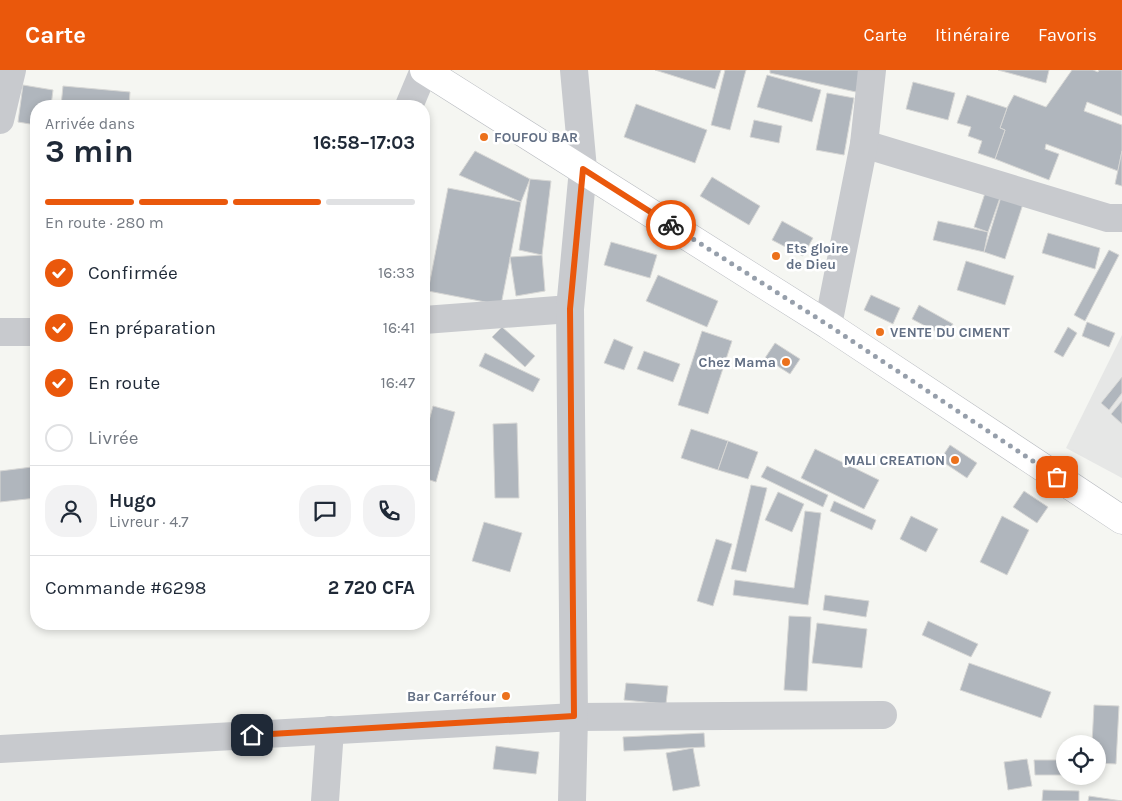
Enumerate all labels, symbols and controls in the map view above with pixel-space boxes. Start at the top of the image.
text: Carte [25,21,86,49]
text: Carte [864,24,907,46]
text: Itinéraire [935,24,1010,46]
text: Favoris [1038,24,1097,46]
text: Arrivée dans [45,114,135,133]
place label: FOUFOU BAR [494,129,578,146]
marker: FOUFOU BAR [478,131,490,143]
text: 16:58–17:03 [313,132,415,154]
text: 3 min [45,133,134,170]
courier [646,200,696,250]
icon: bike [657,211,685,239]
text: En route · 280 m [45,213,164,232]
place label: Ets gloire de Dieu [786,240,849,273]
marker: Ets gloire de Dieu [770,250,782,262]
icon: check [45,259,73,287]
text: Confirmée [88,262,178,284]
text: 16:33 [378,263,415,282]
icon: check [45,314,73,342]
text: En préparation [88,317,216,339]
text: 16:41 [383,318,415,337]
place label: VENTE DU CIMENT [890,324,1010,341]
marker: VENTE DU CIMENT [874,326,886,338]
place label: Chez Mama [699,354,776,371]
marker: Chez Mama [780,356,792,368]
icon: check [45,369,73,397]
text: En route [88,372,160,394]
text: 16:47 [380,373,415,392]
text: Livrée [88,427,138,449]
place label: MALI CREATION [844,452,945,469]
marker: MALI CREATION [949,454,961,466]
pin [1036,456,1078,498]
icon: bag [1043,463,1071,491]
button: person [45,485,97,537]
button: chat [299,485,351,537]
button: phone [363,485,415,537]
text: Hugo [109,490,156,512]
text: Livreur · 4.7 [109,512,189,531]
text: Commande #6298 [45,577,207,599]
text: 2 720 CFA [328,577,415,599]
place label: Bar Carréfour [407,688,496,705]
marker: Bar Carréfour [500,690,512,702]
pin [231,714,273,756]
icon: home [238,721,266,749]
map controls [1056,735,1106,785]
button: locate [1056,735,1106,785]

